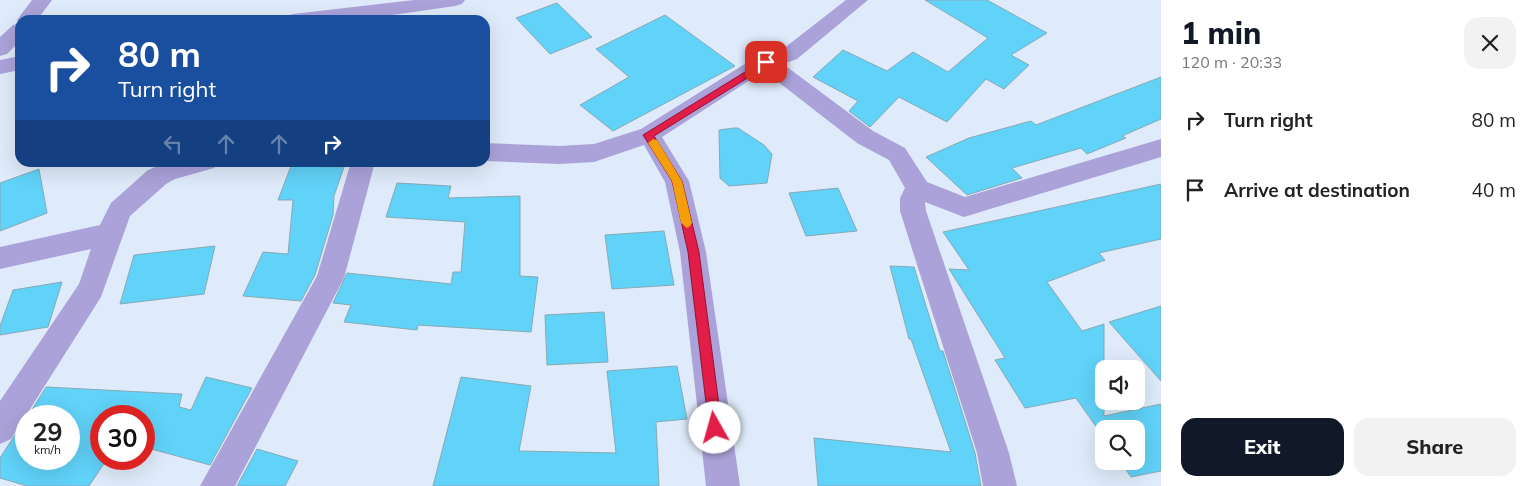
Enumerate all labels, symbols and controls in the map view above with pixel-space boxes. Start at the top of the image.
text: 1 min [1181,14,1261,52]
button: close [1464,17,1516,69]
text: 80 m [118,32,201,76]
icon: right [35,35,100,100]
pin [745,41,787,83]
icon: arrive [752,48,780,76]
text: 120 m · 20:33 [1181,52,1282,72]
text: Turn right [118,75,216,103]
icon: right [1181,106,1209,134]
text: Turn right [1224,108,1313,132]
text: 80 m [1472,108,1516,132]
icon: left [159,130,187,158]
icon: ahead [212,130,240,158]
icon: ahead [265,130,293,158]
icon: right [318,130,346,158]
icon: arrive [1181,176,1209,204]
text: Arrive at destination [1224,178,1410,202]
text: 40 m [1472,178,1516,202]
map controls [1095,360,1145,470]
button: sound [1095,360,1145,410]
position arrow [688,401,740,453]
speed limit sign: 30 [90,405,155,470]
text: 29 [32,416,63,447]
button: Exit [1181,418,1344,476]
button: Share [1354,418,1516,476]
button: search [1095,420,1145,470]
text: km/h [34,442,61,457]

